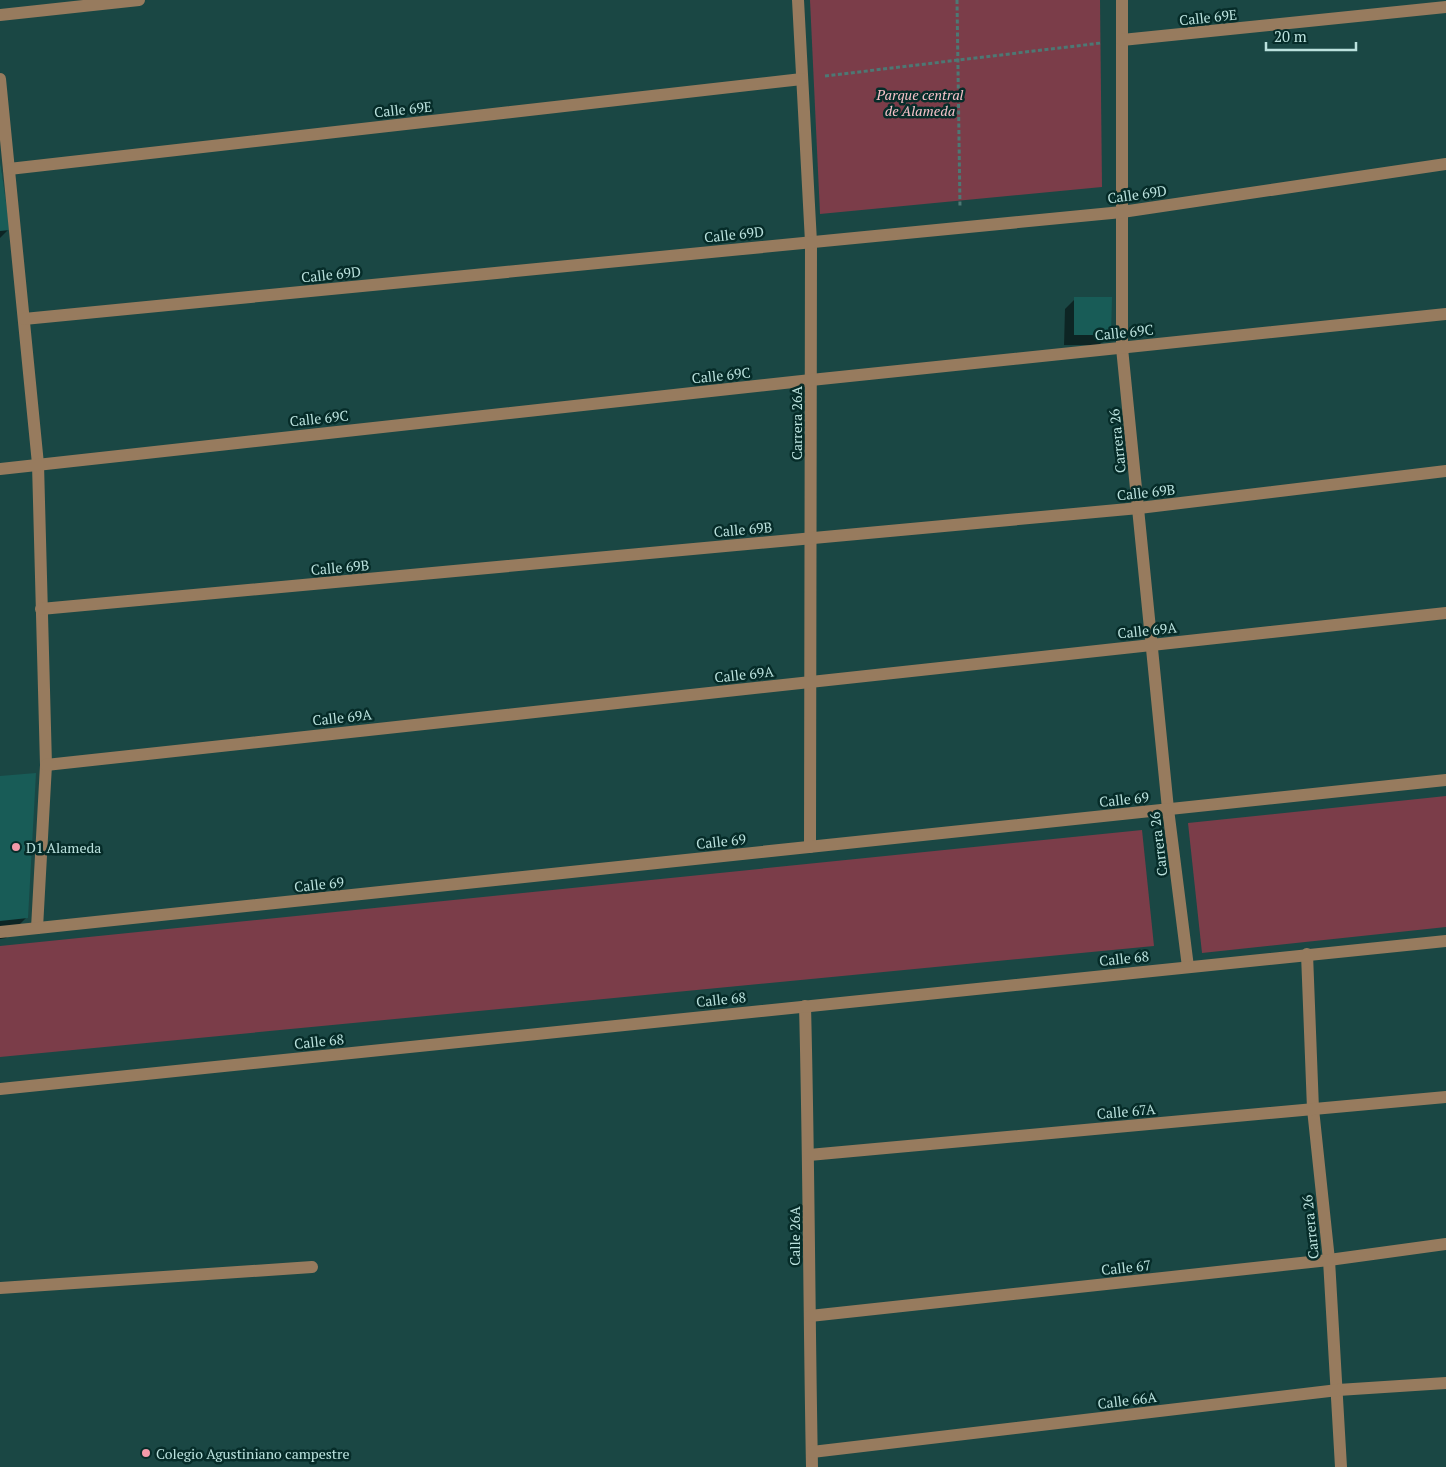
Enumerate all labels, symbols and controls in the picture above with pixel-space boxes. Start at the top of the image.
street label: Calle 69E [1178,5,1238,29]
scale bar [1266,20,1356,52]
text: 20 m [1274,26,1307,46]
park label: Parque central de Alameda [876,85,964,120]
street label: Calle 69E [373,97,433,121]
street label: Calle 69D [1106,180,1168,208]
street label: Calle 69D [703,221,765,247]
street label: Calle 69D [300,261,362,287]
street label: Calle 69C [1094,319,1154,345]
street label: Calle 69C [691,362,751,388]
street label: Carrera 26A [787,385,806,460]
street label: Calle 69C [289,405,349,431]
street label: Carrera 26 [1104,407,1130,474]
street label: Calle 69B [1116,479,1176,505]
street label: Calle 69B [713,517,773,541]
street label: Calle 69B [310,555,370,579]
street label: Calle 69A [1116,617,1178,643]
street label: Calle 69A [713,661,775,687]
street label: Calle 69A [311,704,373,730]
street label: Calle 69 [1098,787,1150,811]
street label: Carrera 26 [1145,810,1171,877]
street label: Calle 69 [695,829,747,853]
place label: D1 Alameda [26,838,101,857]
marker: D1 Alameda [10,841,22,853]
street label: Calle 69 [293,872,345,896]
street label: Calle 68 [1098,946,1150,970]
street label: Calle 68 [695,987,747,1011]
street label: Calle 68 [293,1029,345,1053]
street label: Calle 67A [1096,1099,1156,1123]
street label: Carrera 26 [1297,1193,1323,1260]
street label: Calle 26A [785,1206,804,1266]
street label: Calle 67 [1100,1255,1152,1279]
street label: Calle 66A [1096,1387,1158,1413]
place label: Colegio Agustiniano campestre [156,1444,349,1463]
marker: Colegio Agustiniano campestre [140,1447,152,1459]

